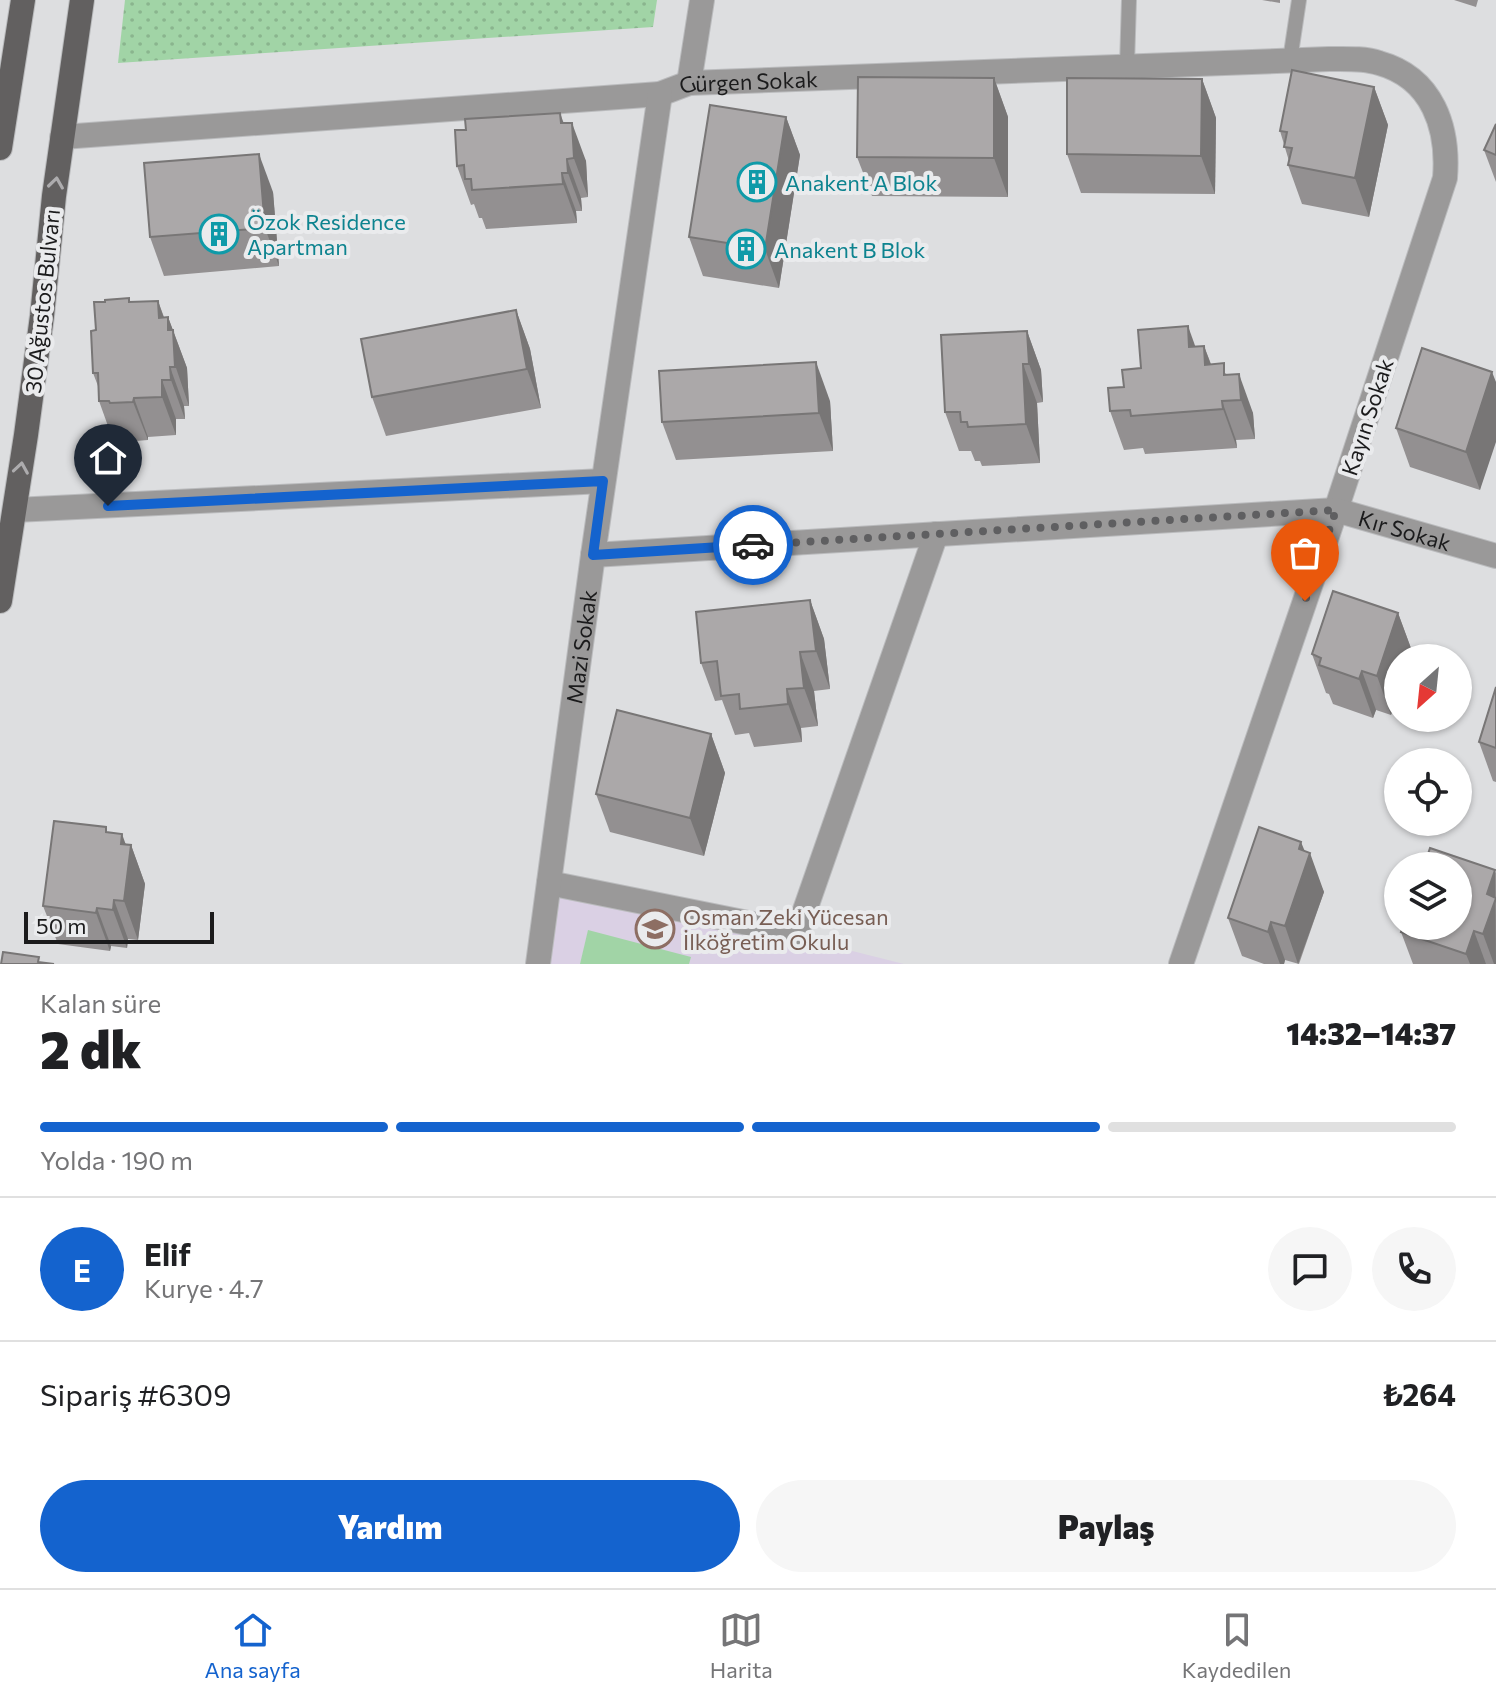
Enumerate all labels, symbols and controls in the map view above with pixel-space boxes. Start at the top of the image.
street label: Gürgen Sokak [675,65,818,99]
building icon: Anakent A Blok [736,161,778,203]
place label: Anakent A Blok [785,169,937,196]
one-way arrow [47,176,64,189]
street label: 30 Ağustos Bulvarı [19,208,65,394]
place label: Özok Residence Apartman [247,208,406,260]
building icon: Özok Residence Apartman [198,213,240,255]
building icon: Anakent B Blok [725,228,767,270]
place label: Anakent B Blok [774,236,926,263]
street label: Kayın Sokak [1335,355,1399,479]
pin [74,424,142,506]
icon: home [86,436,130,480]
one-way arrow [12,462,29,475]
street label: Kır Sokak [1356,504,1454,556]
courier [713,505,793,585]
pin [1271,519,1339,601]
icon: car [731,523,775,567]
icon: bag [1283,531,1327,575]
street label: Mazi Sokak [560,588,602,705]
north arrow [1384,644,1472,732]
map controls [1384,644,1472,940]
button: locate [1384,748,1472,836]
button: layers [1384,852,1472,940]
place label: Osman Zeki Yücesan İlköğretim Okulu [683,903,889,955]
scale bar [24,908,214,944]
school or university icon: Osman Zeki Yücesan İlköğretim Okulu [634,908,676,950]
text: 50 m [36,912,86,939]
text: Kalan süre [40,987,161,1018]
text: 14:32–14:37 [1286,1014,1456,1051]
text: 2 dk [40,1016,141,1080]
text: Yolda · 190 m [40,1144,193,1175]
button: chat [1268,1227,1352,1311]
button: phone [1372,1227,1456,1311]
text: Elif [144,1235,191,1272]
text: E [73,1251,91,1288]
text: Kurye · 4.7 [144,1272,264,1303]
text: Sipariş #6309 [40,1375,231,1412]
text: ₺264 [1382,1375,1456,1412]
button: Yardım [40,1480,740,1572]
button: Paylaş [756,1480,1456,1572]
tab: Ana sayfa [205,1608,301,1683]
tab: Harita [710,1608,773,1683]
tab: Kaydedilen [1182,1608,1291,1683]

